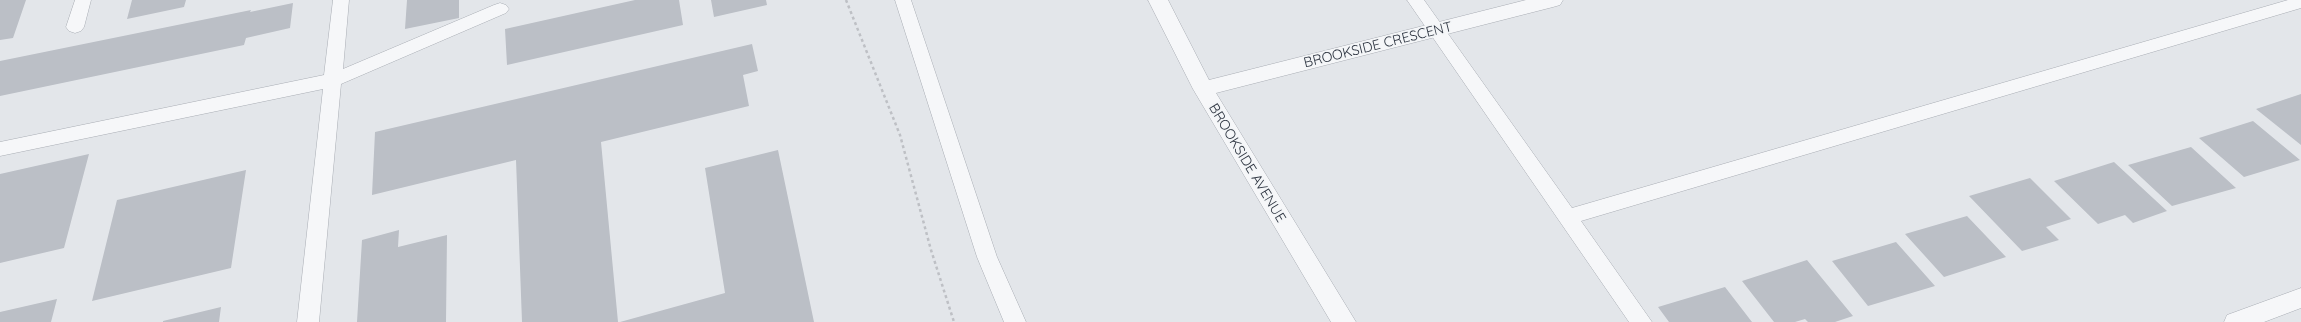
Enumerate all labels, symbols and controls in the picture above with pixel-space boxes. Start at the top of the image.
street label: BROOKSIDE CRESCENT [1302,18,1454,72]
street label: BROOKSIDE AVENUE [1205,101,1289,225]

